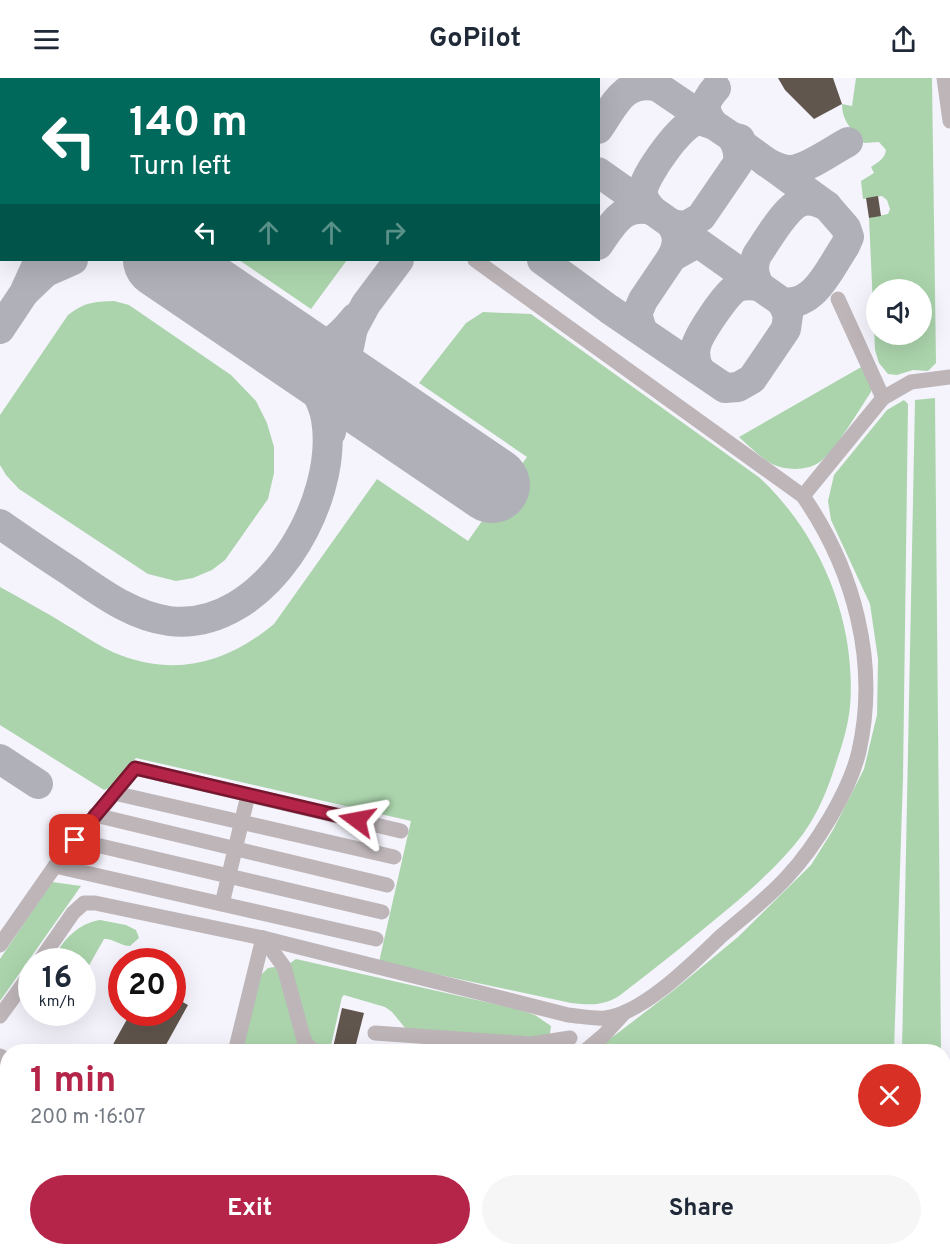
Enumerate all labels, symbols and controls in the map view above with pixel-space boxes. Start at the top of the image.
text: GoPilot [429,22,521,56]
icon: menu [30,23,63,56]
icon: share [887,23,920,56]
text: 140 m [129,98,248,151]
icon: left [30,102,108,180]
text: Turn left [129,150,231,184]
icon: left [189,216,222,249]
icon: ahead [252,216,285,249]
icon: ahead [315,216,348,249]
icon: right [378,216,411,249]
map controls [866,279,932,345]
button: sound [866,279,932,345]
position arrow [325,788,389,852]
pin [49,814,100,865]
icon: arrive [58,823,91,856]
speed limit sign: 20 [108,948,186,1026]
text: 16 [42,961,72,998]
text: km/h [39,993,75,1012]
text: 1 min [30,1059,116,1105]
button: close [858,1064,921,1127]
text: 200 m · 16:07 [30,1105,145,1131]
button: Exit [30,1175,470,1244]
button: Share [482,1175,921,1244]

